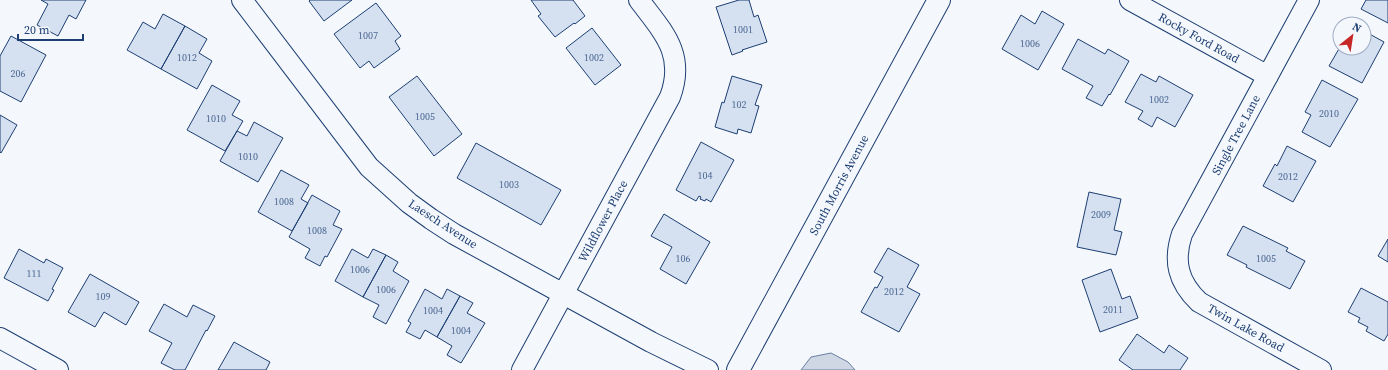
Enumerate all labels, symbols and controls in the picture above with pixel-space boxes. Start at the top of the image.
street label: Rocky Ford Road [1156,9,1243,67]
scale bar [18,16,83,42]
north arrow [1332,16,1372,56]
text: N [1350,19,1364,36]
text: 20 m [24,22,50,38]
house number: 1001 [733,23,753,36]
house number: 1007 [358,29,378,42]
house number: 1006 [1020,37,1040,50]
house number: 1012 [177,51,197,64]
house number: 1002 [584,51,604,64]
house number: 206 [11,67,26,80]
street label: Single Tree Lane [1208,92,1264,178]
house number: 1002 [1149,93,1169,106]
house number: 102 [732,98,747,111]
house number: 2010 [1319,107,1339,120]
house number: 1005 [415,110,435,123]
house number: 1010 [206,112,226,125]
street label: South Morris Avenue [806,132,872,238]
house number: 1010 [238,150,258,163]
house number: 104 [698,169,713,182]
house number: 2012 [1278,170,1298,183]
street label: Wildflower Place [575,177,631,265]
house number: 1003 [499,178,519,191]
house number: 1008 [274,195,294,208]
street label: Laesch Avenue [405,196,481,252]
house number: 2009 [1091,208,1111,221]
house number: 1008 [307,224,327,237]
house number: 106 [676,252,691,265]
house number: 1005 [1256,252,1276,265]
house number: 1006 [350,263,370,276]
house number: 111 [27,267,42,280]
house number: 1006 [376,283,396,296]
house number: 2012 [884,285,904,298]
house number: 109 [96,290,111,303]
street label: Twin Lake Road [1205,300,1287,356]
house number: 2011 [1103,303,1123,316]
house number: 1004 [423,304,443,317]
house number: 1004 [451,324,471,337]

